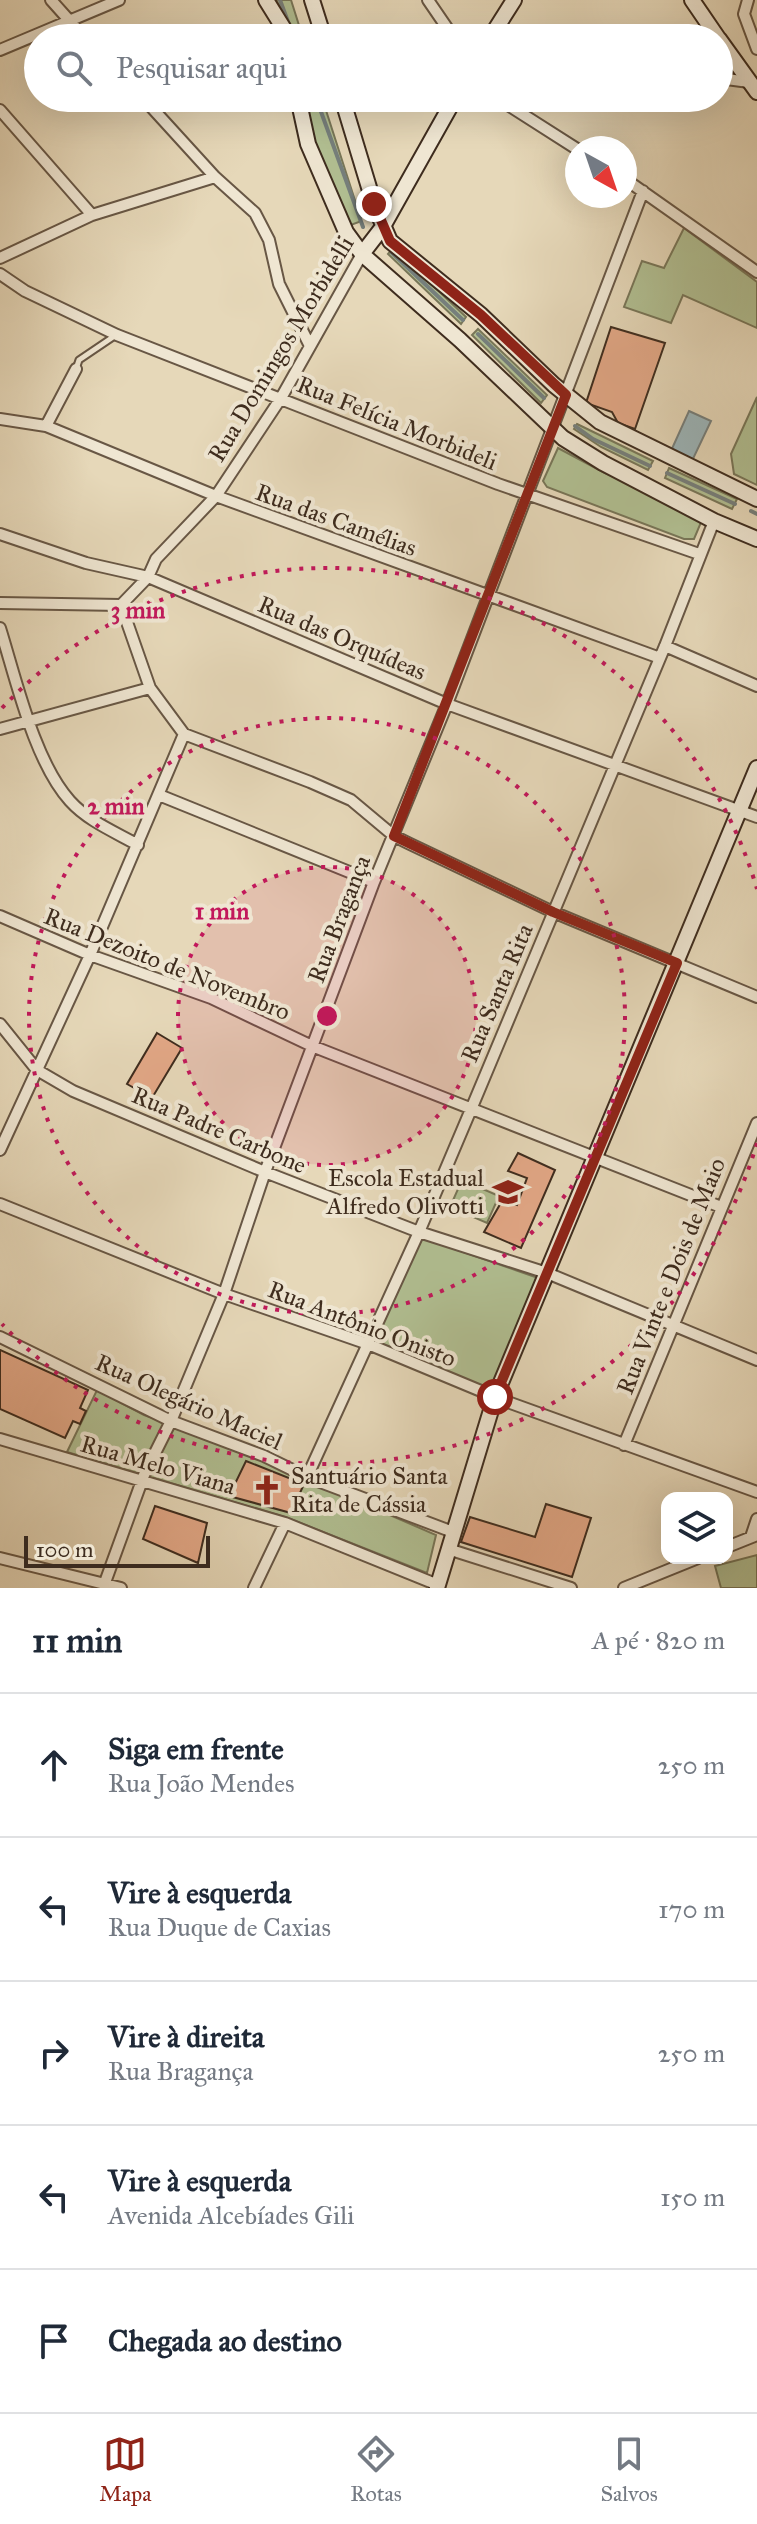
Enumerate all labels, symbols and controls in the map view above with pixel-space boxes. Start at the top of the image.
search box [24,24,733,112]
icon: search [52,46,96,90]
text: Pesquisar aqui [116,50,287,86]
north arrow [565,136,637,208]
route end [356,186,392,222]
street label: Rua Domingos Morbidelli [202,230,361,467]
street label: Rua Felícia Morbideli [292,369,502,477]
street label: Rua das Camélias [251,477,421,563]
street label: Rua das Orquídeas [253,589,431,687]
text: 3 min [111,595,165,625]
text: 2 min [88,791,144,821]
street label: Rua Bragança [301,850,377,987]
text: 1 min [195,896,249,926]
street label: Rua Dezoito de Novembro [40,901,294,1027]
street label: Rua Santa Rita [454,919,540,1067]
centre of rings [313,1002,341,1030]
street label: Rua Padre Carbone [127,1080,311,1180]
street label: Rua Vinte e Dois de Maio [610,1153,732,1399]
place label: Escola Estadual Alfredo Olivotti [326,1163,484,1221]
school or university icon: Escola Estadual Alfredo Olivotti [491,1175,525,1209]
street label: Rua Antônio Onisto [264,1274,460,1374]
street label: Rua Olegário Maciel [91,1347,288,1457]
route start [477,1379,513,1415]
street label: Rua Melo Viana [77,1429,240,1502]
place label: Santuário Santa Rita de Cássia [291,1461,448,1519]
church icon: Santuário Santa Rita de Cássia [250,1473,284,1507]
map controls [661,1492,733,1564]
button: layers [661,1492,733,1564]
scale bar [24,1532,210,1568]
text: 100 m [36,1536,93,1563]
text: 11 min [32,1620,123,1661]
text: A pé · 820 m [592,1624,725,1656]
text: Siga em frente [108,1731,284,1767]
icon: ahead [32,1743,76,1787]
text: 250 m [658,1749,725,1781]
text: Rua João Mendes [108,1767,294,1799]
text: Vire à esquerda [108,1875,291,1911]
icon: left [32,1887,76,1931]
text: 170 m [658,1893,725,1925]
text: Rua Duque de Caxias [108,1911,331,1943]
text: Vire à direita [108,2019,264,2055]
icon: right [32,2031,76,2075]
text: 250 m [658,2037,725,2069]
text: Rua Bragança [108,2055,253,2087]
text: Vire à esquerda [108,2163,291,2199]
icon: left [32,2175,76,2219]
text: 150 m [660,2181,725,2213]
text: Avenida Alcebíades Gili [108,2199,354,2231]
icon: arrive [32,2319,76,2363]
text: Chegada ao destino [108,2323,342,2359]
tab: Mapa [99,2432,152,2507]
tab: Rotas [350,2432,402,2507]
tab: Salvos [600,2432,658,2507]

